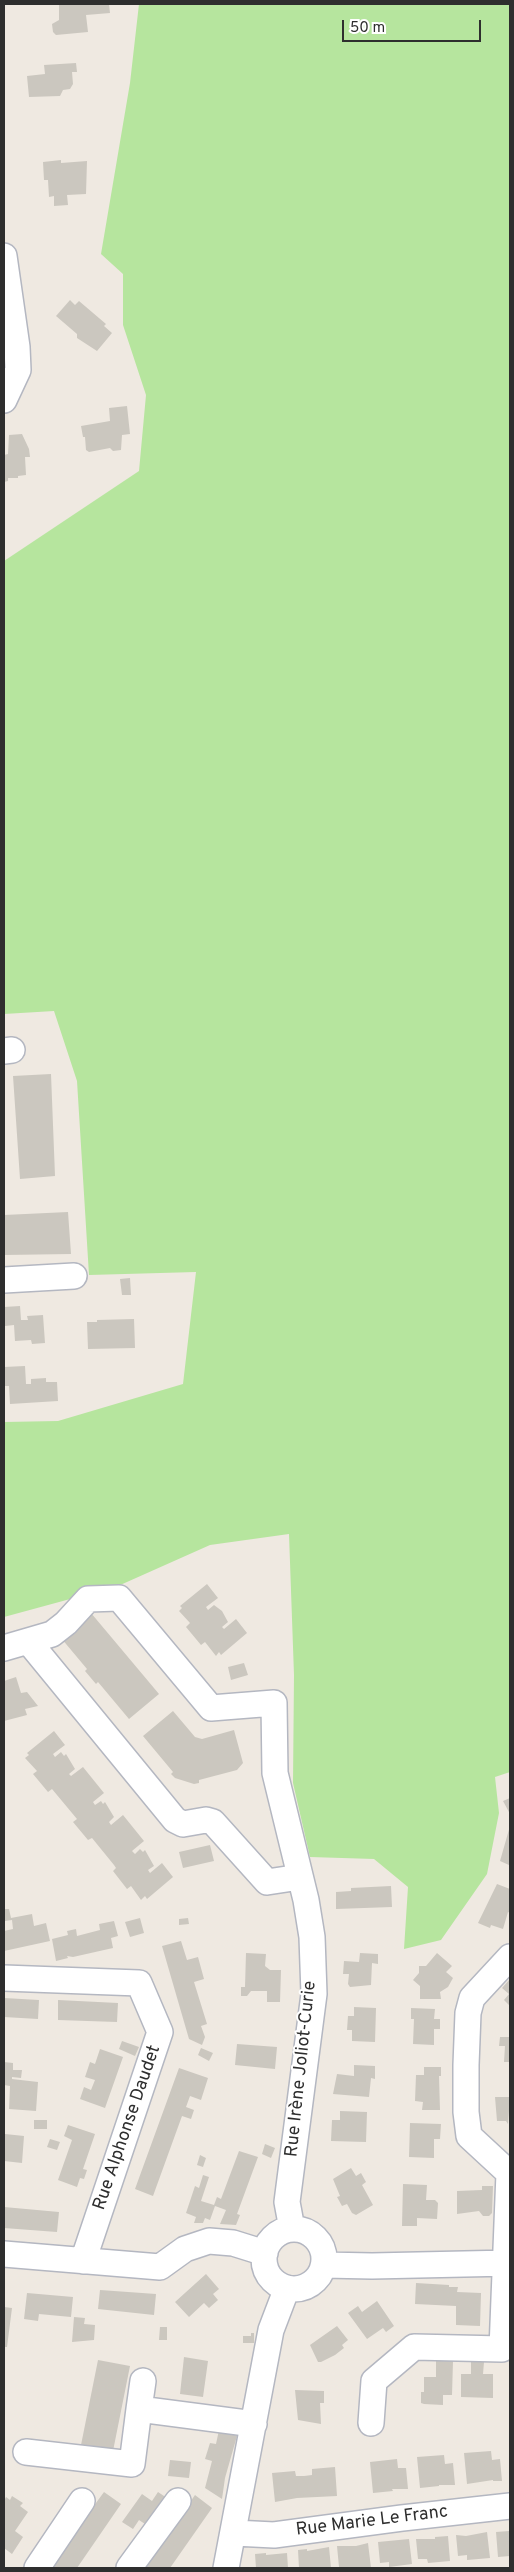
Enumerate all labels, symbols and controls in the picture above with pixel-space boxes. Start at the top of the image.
scale bar [344,10,483,42]
text: 50 m [350,19,385,38]
street label: Rue Irène Joliot-Curie [282,1980,322,2158]
street label: Rue Alphonse Daudet [90,2043,166,2213]
street label: Rue Marie Le Franc [295,2502,449,2542]

